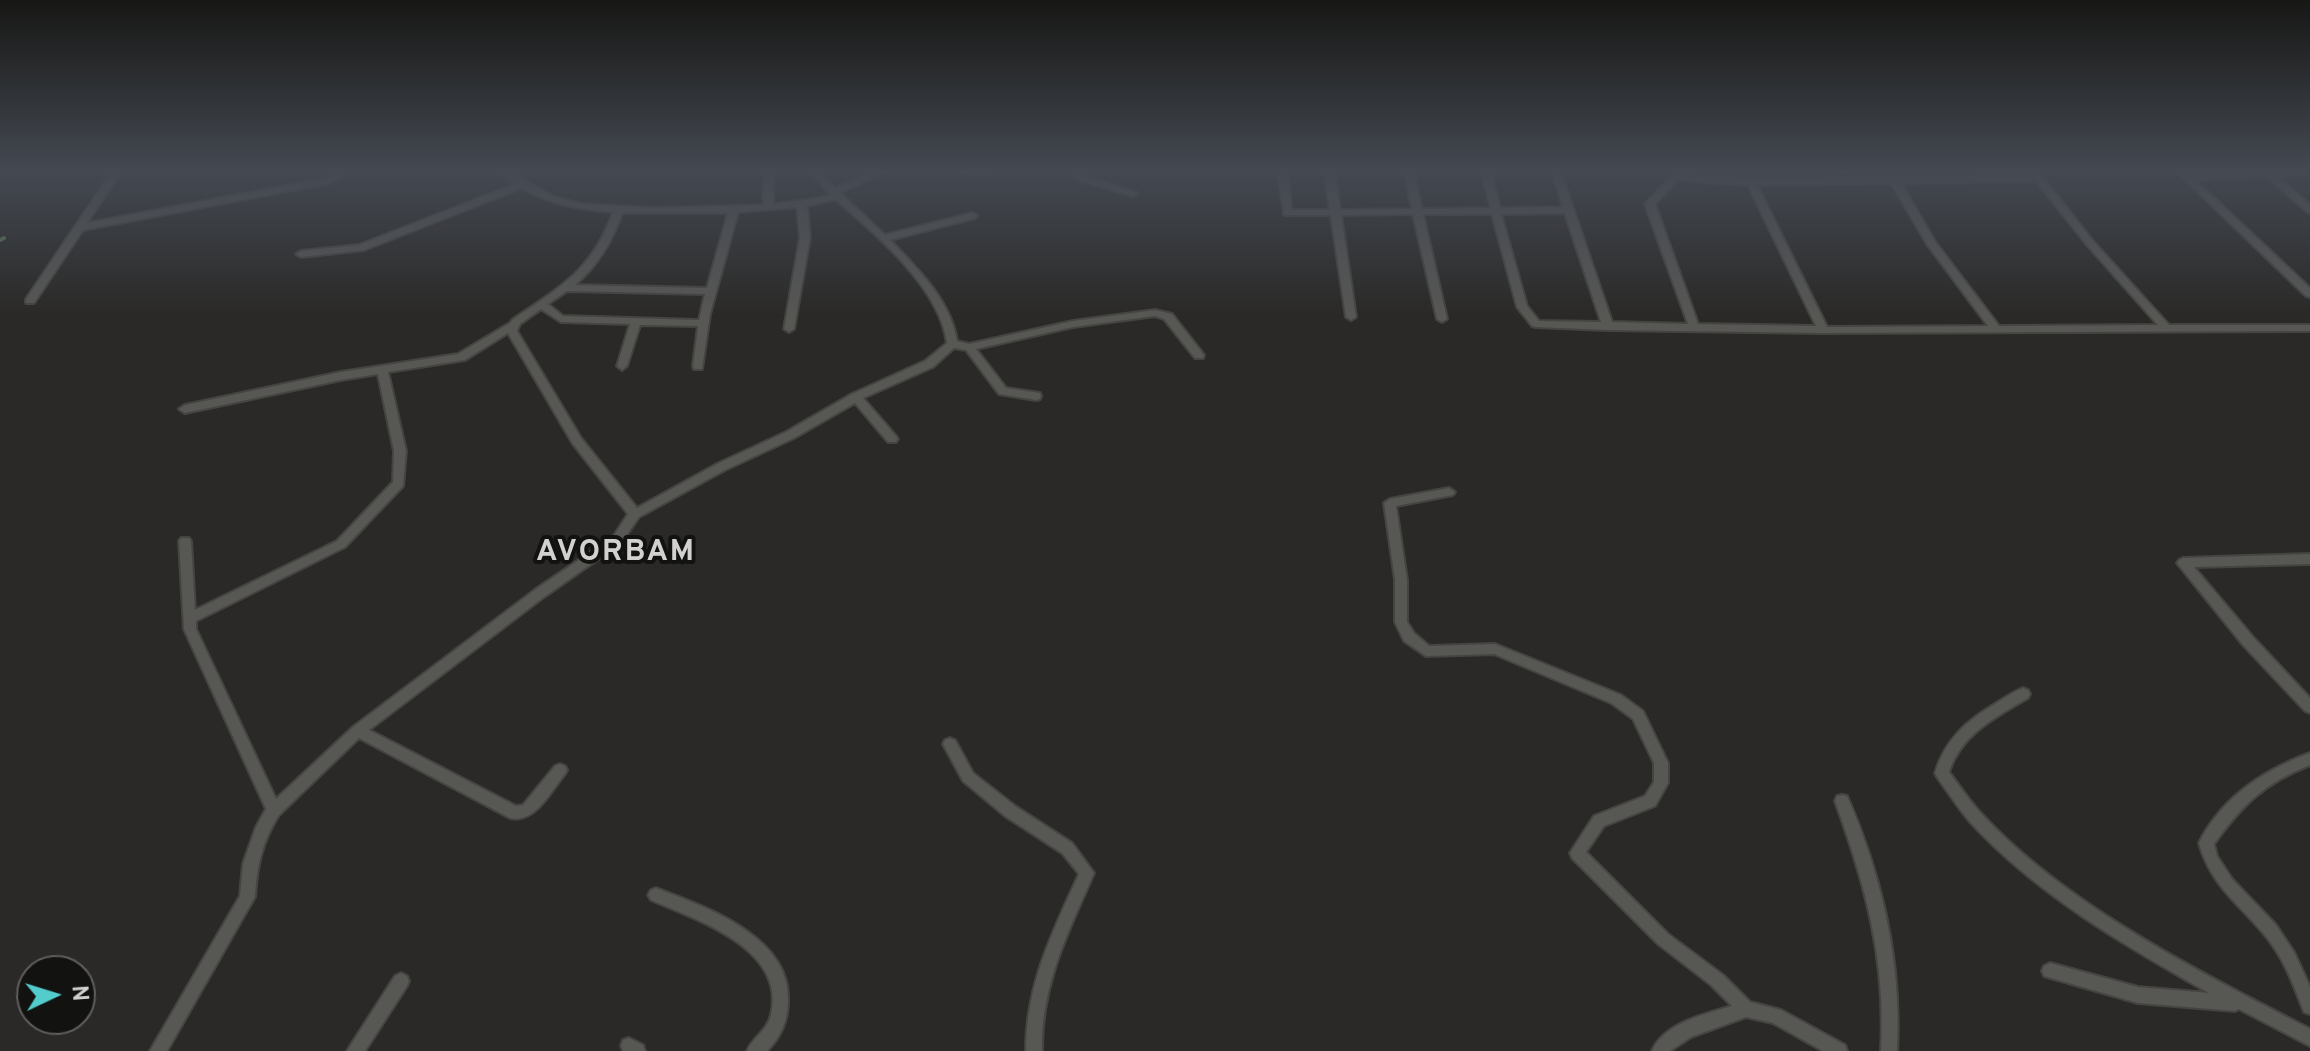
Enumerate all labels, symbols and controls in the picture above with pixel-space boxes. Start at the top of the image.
district label: AVORBAM [536,536,696,572]
north arrow [16,955,96,1035]
text: N [64,985,92,1002]

